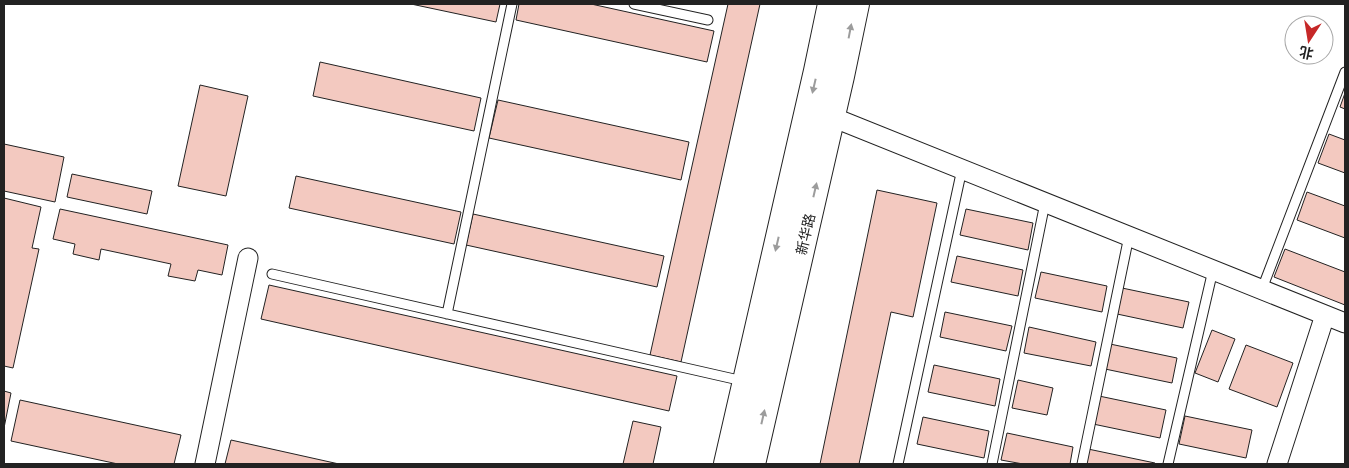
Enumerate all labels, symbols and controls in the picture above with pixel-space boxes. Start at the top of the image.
north arrow [1284,15,1334,65]
one-way arrow [847,23,855,39]
text: 北 [1298,43,1315,63]
one-way arrow [810,78,818,93]
one-way arrow [811,183,819,198]
street label: 新华路 [792,212,818,256]
one-way arrow [773,237,781,252]
one-way arrow [759,409,767,424]

